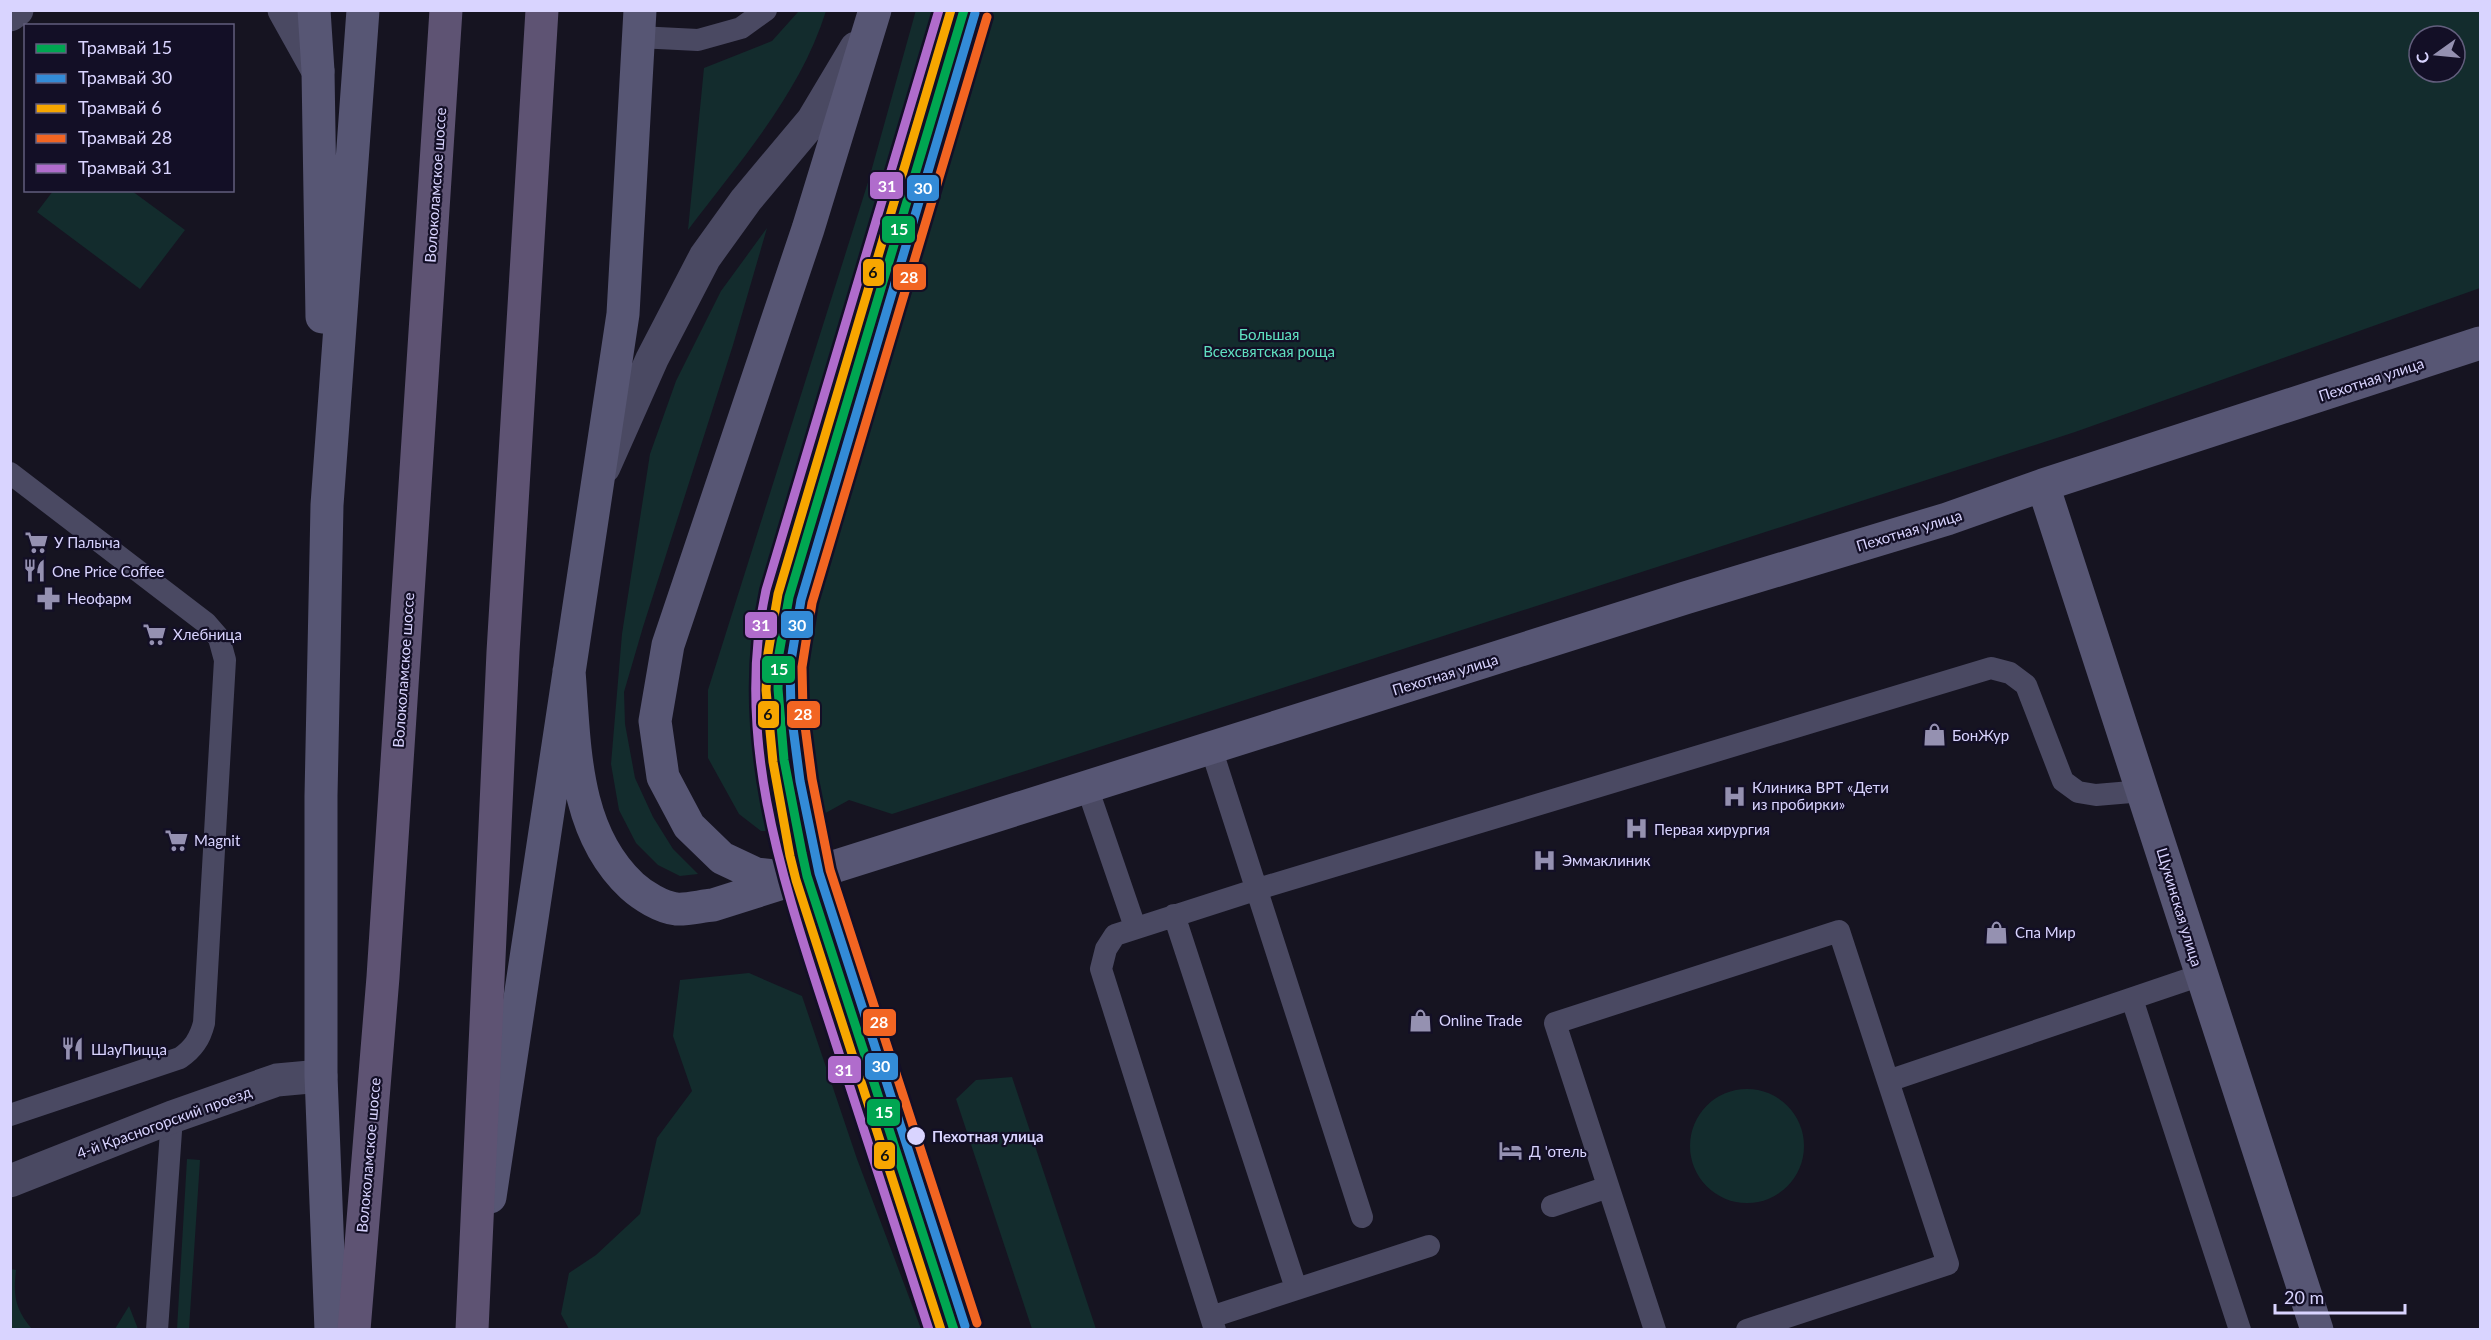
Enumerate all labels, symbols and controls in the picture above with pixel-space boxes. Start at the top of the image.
legend [24,24,234,192]
north arrow [2407,24,2467,84]
text: Трамвай 15 [78,36,172,58]
text: С [2411,50,2433,66]
text: Трамвай 30 [78,66,172,88]
text: Трамвай 6 [78,96,162,118]
street label: Волоколамское шоссе [421,107,449,263]
text: Трамвай 28 [78,126,172,148]
text: Трамвай 31 [78,156,172,178]
line badge: 31 [869,171,904,200]
line badge: 30 [906,174,940,202]
text: 31 [878,176,896,195]
text: 30 [914,178,932,197]
line badge: 15 [881,215,916,244]
text: 15 [890,219,908,238]
line badge: 6 [862,258,885,287]
text: 6 [868,262,878,281]
line badge: 28 [892,263,927,291]
text: 28 [900,267,918,286]
park label: Большая Всехсвятская роща [1203,325,1335,360]
street label: Пехотная улица [2316,353,2426,405]
street label: Пехотная улица [1854,505,1964,555]
supermarket icon: У Палыча [23,529,49,555]
place label: У Палыча [54,533,120,551]
restaurant icon: One Price Coffee [21,558,47,584]
place label: One Price Coffee [52,562,165,580]
pharmacy icon: Неофарм [36,585,62,611]
place label: Неофарм [67,589,132,607]
street label: Волоколамское шоссе [389,592,417,748]
line badge: 30 [780,610,814,639]
line badge: 31 [744,611,778,639]
text: 31 [752,615,770,634]
text: 30 [788,615,806,634]
supermarket icon: Хлебница [142,621,168,647]
place label: Хлебница [173,625,242,643]
street label: Пехотная улица [1390,649,1500,699]
line badge: 15 [761,655,796,684]
text: 15 [770,659,788,678]
line badge: 6 [757,700,780,729]
line badge: 28 [786,700,821,729]
text: 6 [763,704,773,723]
text: 28 [794,704,812,723]
shop icon: БонЖур [1921,722,1947,748]
place label: БонЖур [1952,726,2009,744]
place label: Клиника ВРТ «Дети из пробирки» [1752,778,1889,813]
hospital icon: Клиника ВРТ «Дети из пробирки» [1721,783,1747,809]
hospital icon: Первая хирургия [1623,816,1649,842]
place label: Первая хирургия [1654,820,1770,838]
supermarket icon: Magnit [163,827,189,853]
place label: Magnit [194,831,241,849]
street label: Щукинская улица [2153,845,2207,969]
hospital icon: Эммаклиник [1531,847,1557,873]
place label: Эммаклиник [1562,851,1651,869]
shop icon: Спа Мир [1984,919,2010,945]
place label: Спа Мир [2015,923,2076,941]
shop icon: Online Trade [1408,1007,1434,1033]
line badge: 28 [862,1008,897,1037]
place label: Online Trade [1439,1011,1522,1029]
text: 28 [870,1012,888,1031]
restaurant icon: ШауПицца [60,1036,86,1062]
place label: ШауПицца [91,1040,167,1058]
line badge: 30 [864,1052,899,1081]
line badge: 31 [827,1055,862,1084]
text: 30 [872,1056,890,1075]
text: 31 [835,1060,853,1079]
street label: Волоколамское шоссе [352,1077,384,1233]
street label: 4-й Красногорский проезд [74,1082,254,1162]
line badge: 15 [866,1098,901,1127]
text: 15 [875,1102,893,1121]
marker: Пехотная улица [905,1125,927,1147]
place label: Пехотная улица [932,1127,1044,1145]
hotel icon: Д 'отель [1498,1138,1524,1164]
line badge: 6 [873,1141,896,1170]
place label: Д 'отель [1529,1142,1587,1160]
text: 6 [880,1145,890,1164]
scale bar [2275,1277,2406,1315]
text: 20 m [2284,1286,2324,1308]

